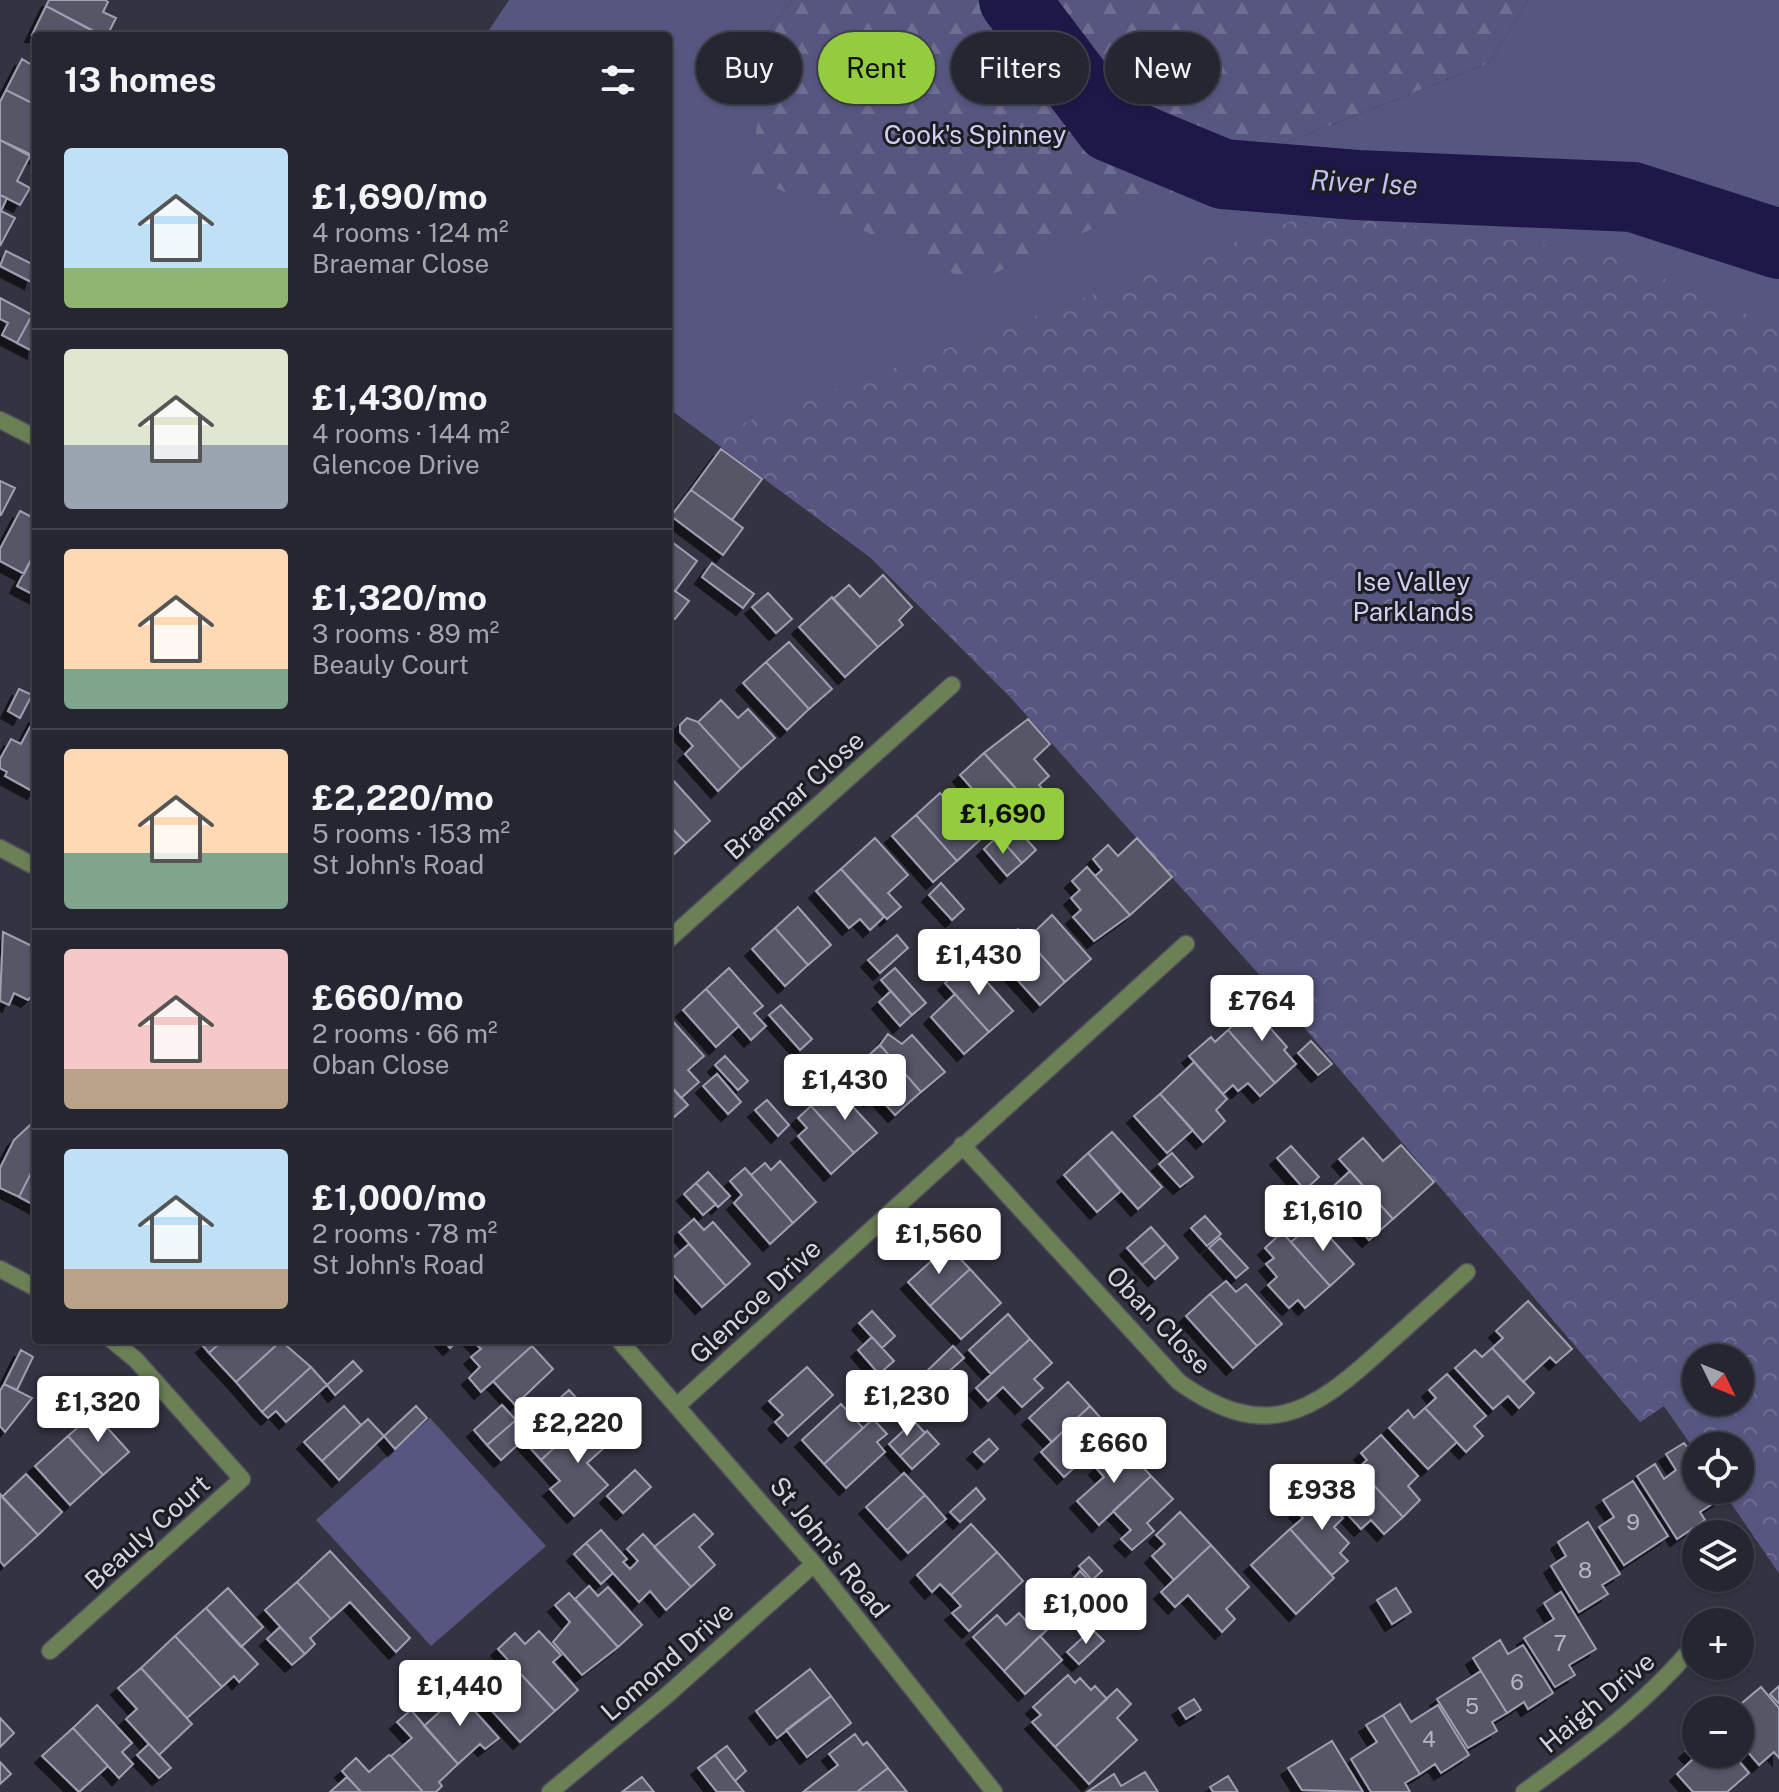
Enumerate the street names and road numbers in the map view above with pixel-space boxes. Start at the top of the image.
street label: Braemar Close [718,724,870,866]
street label: Glencoe Drive [683,1232,827,1370]
street label: Oban Close [1100,1260,1218,1380]
street label: Beauly Court [78,1468,216,1596]
street label: St John's Road [764,1470,896,1624]
street label: Lomond Drive [594,1595,740,1727]
street label: Haigh Drive [1533,1645,1661,1759]

